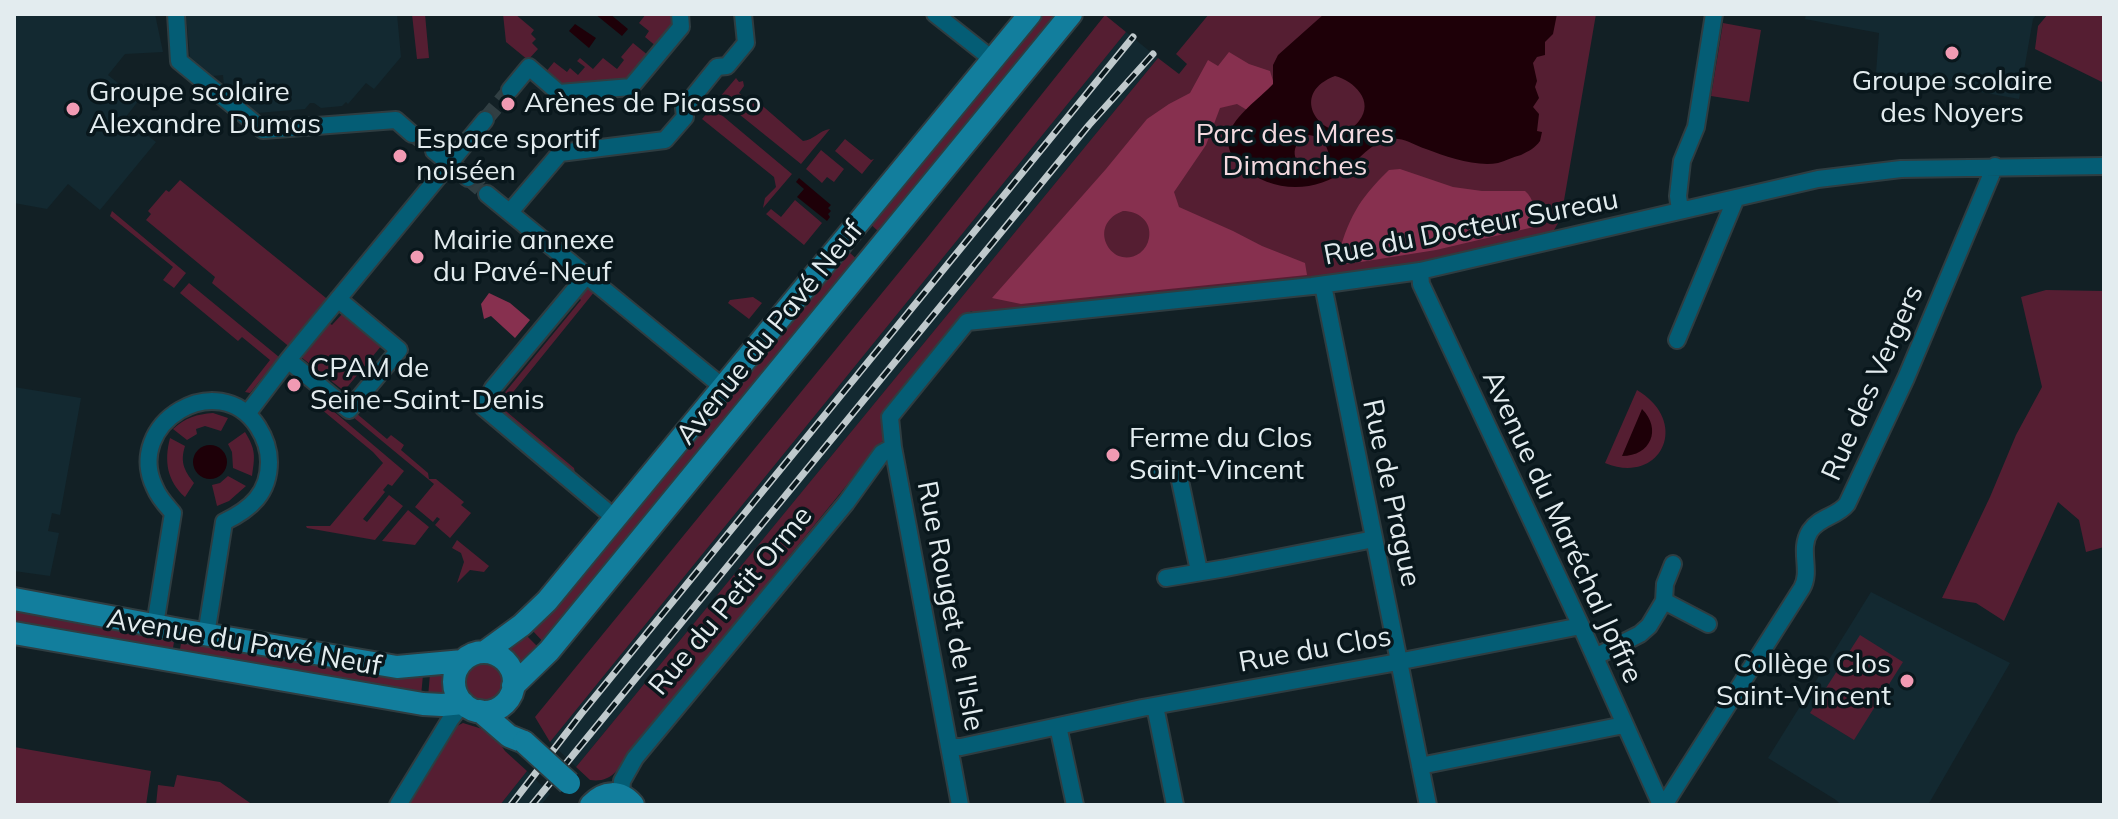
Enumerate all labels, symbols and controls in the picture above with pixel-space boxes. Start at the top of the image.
marker: Groupe scolaire des Noyers [1943,44,1961,62]
place label: Groupe scolaire des Noyers [1852,65,2052,131]
place label: Groupe scolaire Alexandre Dumas [89,76,321,142]
place label: Arènes de Picasso [524,87,761,121]
marker: Arènes de Picasso [499,95,517,113]
marker: Groupe scolaire Alexandre Dumas [64,100,82,118]
park label: Parc des Mares Dimanches [1196,118,1394,184]
place label: Espace sportif noiséen [416,123,599,189]
marker: Espace sportif noiséen [391,147,409,165]
street label: Rue du Docteur Sureau [1321,183,1621,273]
street label: Avenue du Pavé Neuf [669,214,871,452]
place label: Mairie annexe du Pavé-Neuf [433,224,614,290]
marker: Mairie annexe du Pavé-Neuf [408,248,426,266]
street label: Rue des Vergers [1815,280,1931,486]
place label: CPAM de Seine-Saint-Denis [310,352,545,418]
street label: Avenue du Maréchal Joffre [1475,365,1649,689]
marker: CPAM de Seine-Saint-Denis [285,376,303,394]
street label: Rue de Prague [1355,396,1427,590]
place label: Ferme du Clos Saint-Vincent [1129,422,1313,488]
marker: Ferme du Clos Saint-Vincent [1104,446,1122,464]
street label: Rue Rouget de l'Isle [909,478,991,734]
street label: Rue du Petit Orme [642,500,820,702]
street label: Avenue du Pavé Neuf [104,602,384,684]
street label: Rue du Clos [1236,620,1394,680]
place label: Collège Clos Saint-Vincent [1716,648,1891,714]
marker: Collège Clos Saint-Vincent [1898,672,1916,690]

